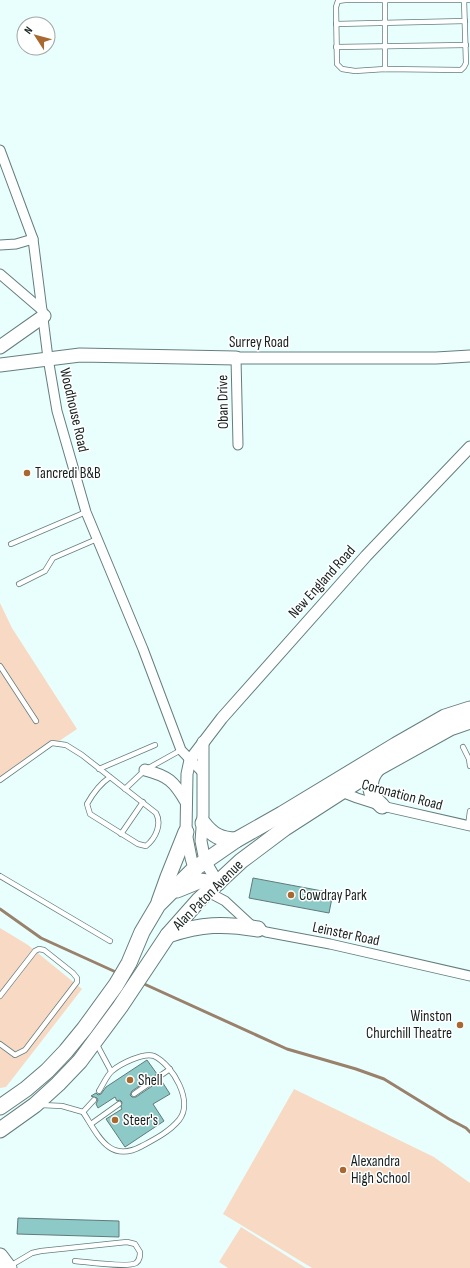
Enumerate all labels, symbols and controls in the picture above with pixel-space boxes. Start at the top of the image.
north arrow [16,16,56,56]
text: N [21,24,35,37]
street label: Surrey Road [229,333,289,352]
street label: Woodhouse Road [55,366,93,454]
street label: Oban Drive [213,375,233,429]
place label: Tancredi B&B [35,464,101,483]
marker: Tancredi B&B [22,468,32,478]
street label: New England Road [284,542,360,622]
street label: Coronation Road [359,775,445,815]
street label: Alan Paton Avenue [168,856,247,935]
place label: Cowdray Park [299,886,367,905]
marker: Cowdray Park [286,890,296,900]
street label: Leinster Road [311,918,381,950]
place label: Winston Churchill Theatre [366,1007,452,1043]
marker: Winston Churchill Theatre [455,1020,465,1030]
place label: Shell [138,1071,162,1090]
marker: Shell [125,1075,135,1085]
place label: Steer's [123,1111,158,1130]
marker: Steer's [110,1115,120,1125]
place label: Alexandra High School [350,1152,410,1188]
marker: Alexandra High School [338,1165,348,1175]

